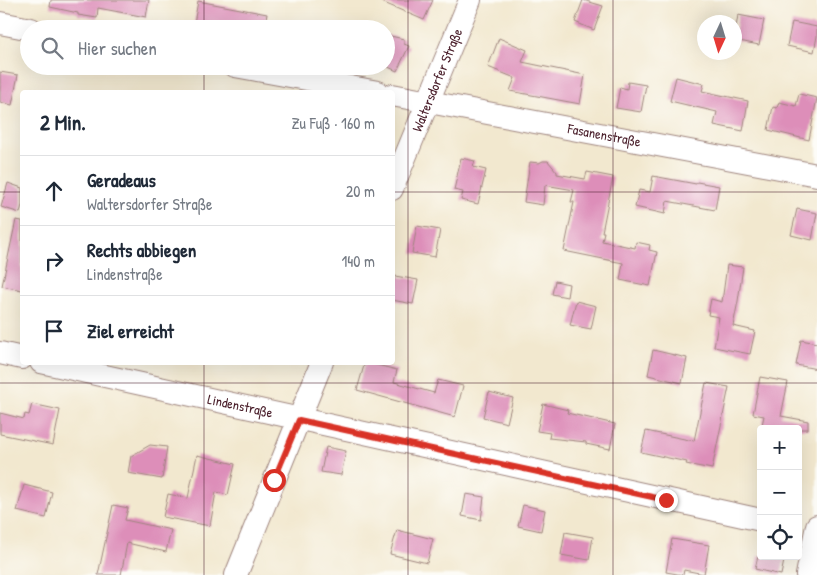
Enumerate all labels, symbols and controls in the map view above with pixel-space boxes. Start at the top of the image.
north arrow [697,15,742,60]
search box [20,20,395,75]
street label: Waltersdorfer Straße [407,25,466,134]
icon: search [38,34,66,62]
text: Hier suchen [78,35,157,61]
text: 2 Min. [40,108,86,137]
text: Zu Fuß · 160 m [291,112,375,134]
street label: Fasanenstraße [565,118,643,151]
text: Geradeaus [87,167,156,193]
icon: ahead [40,177,68,205]
text: 20 m [346,180,375,202]
text: Waltersdorfer Straße [87,193,213,215]
text: Rechts abbiegen [87,237,196,263]
icon: right [40,247,68,275]
text: 140 m [341,250,375,272]
text: Lindenstraße [87,263,163,285]
icon: arrive [40,317,68,345]
text: Ziel erreicht [87,318,174,344]
street label: Lindenstraße [206,389,275,422]
map controls [757,425,802,560]
button: + [757,425,802,470]
route start [263,469,286,492]
button: − [757,470,802,515]
route end [655,489,678,512]
button: locate [757,515,802,560]

